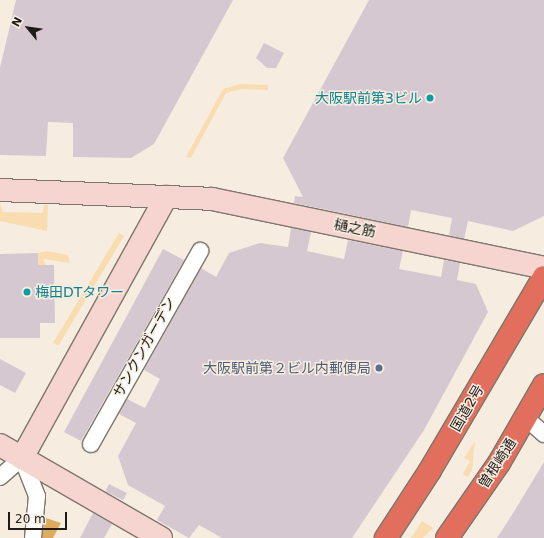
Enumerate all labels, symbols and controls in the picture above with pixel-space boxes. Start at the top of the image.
north arrow [8,8,48,48]
text: N [9,15,25,29]
place label: 大阪駅前第3ビル [315,90,422,106]
marker: 大阪駅前第3ビル [425,93,435,103]
street label: 樋之筋 [333,216,377,240]
place label: 梅田DTタワー [35,284,124,300]
marker: 梅田DTタワー [22,287,32,297]
street label: サンクンガーデン [110,294,178,400]
place label: 大阪駅前第２ビル内郵便局 [203,360,371,376]
marker: 大阪駅前第２ビル内郵便局 [374,363,384,373]
street label: 国道2号 [447,382,487,434]
street label: 曽根崎通 [475,435,519,491]
scale bar [10,504,69,530]
text: 20 m [15,512,46,526]

